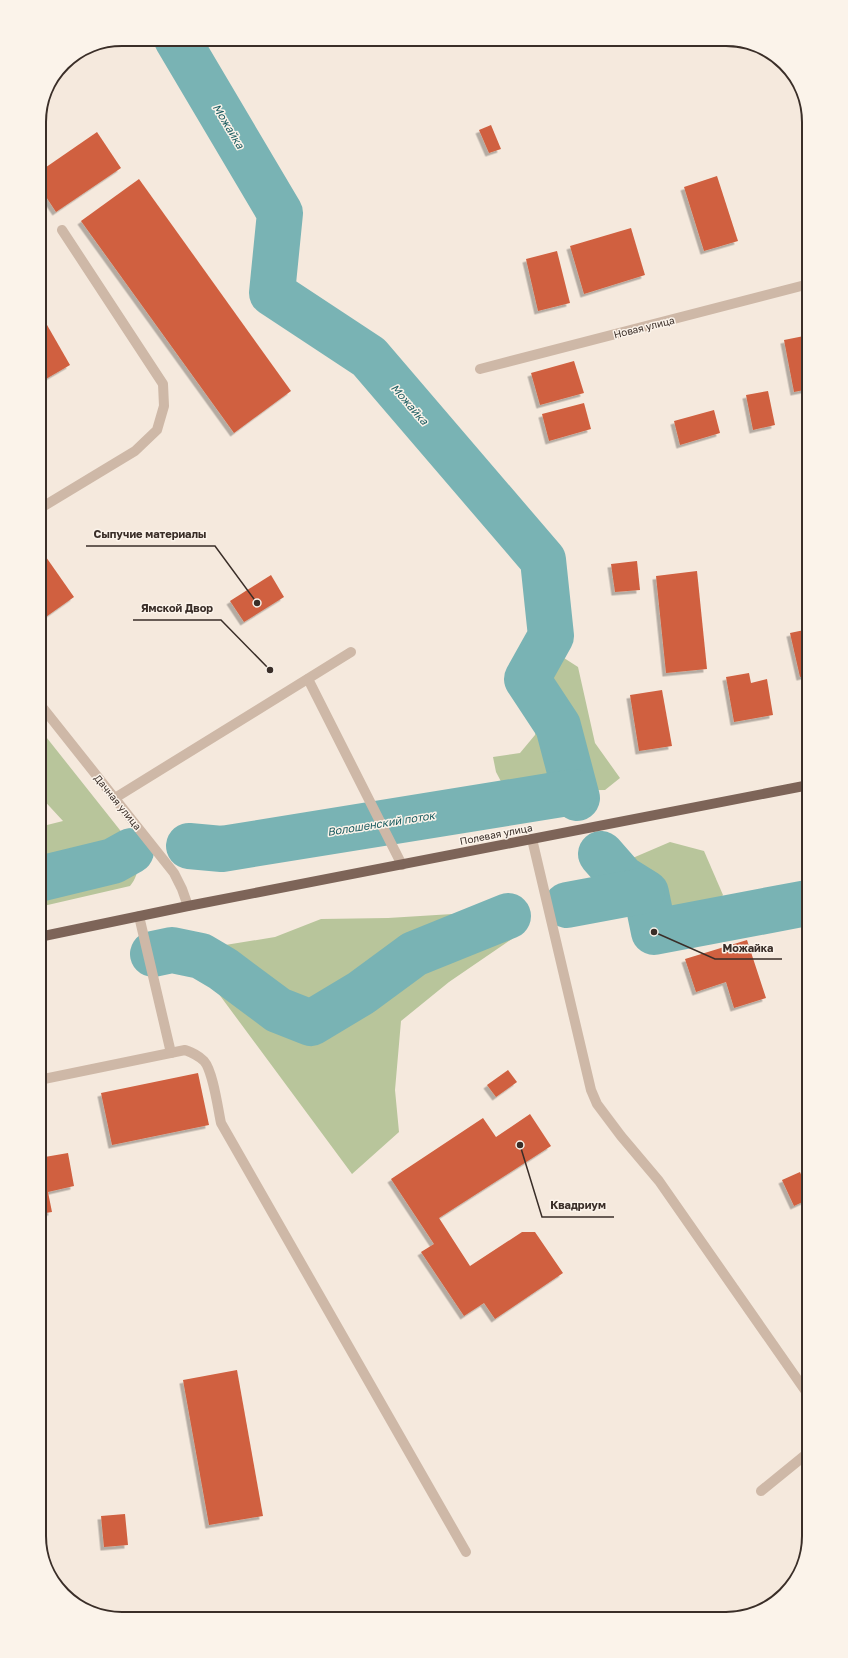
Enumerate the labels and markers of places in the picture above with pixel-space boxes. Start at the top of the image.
callout: Сыпучие материалы [86,523,215,546]
callout: Ямской Двор [133,597,221,620]
callout: Можайка [715,936,782,959]
callout: Квадриум [542,1194,614,1217]

